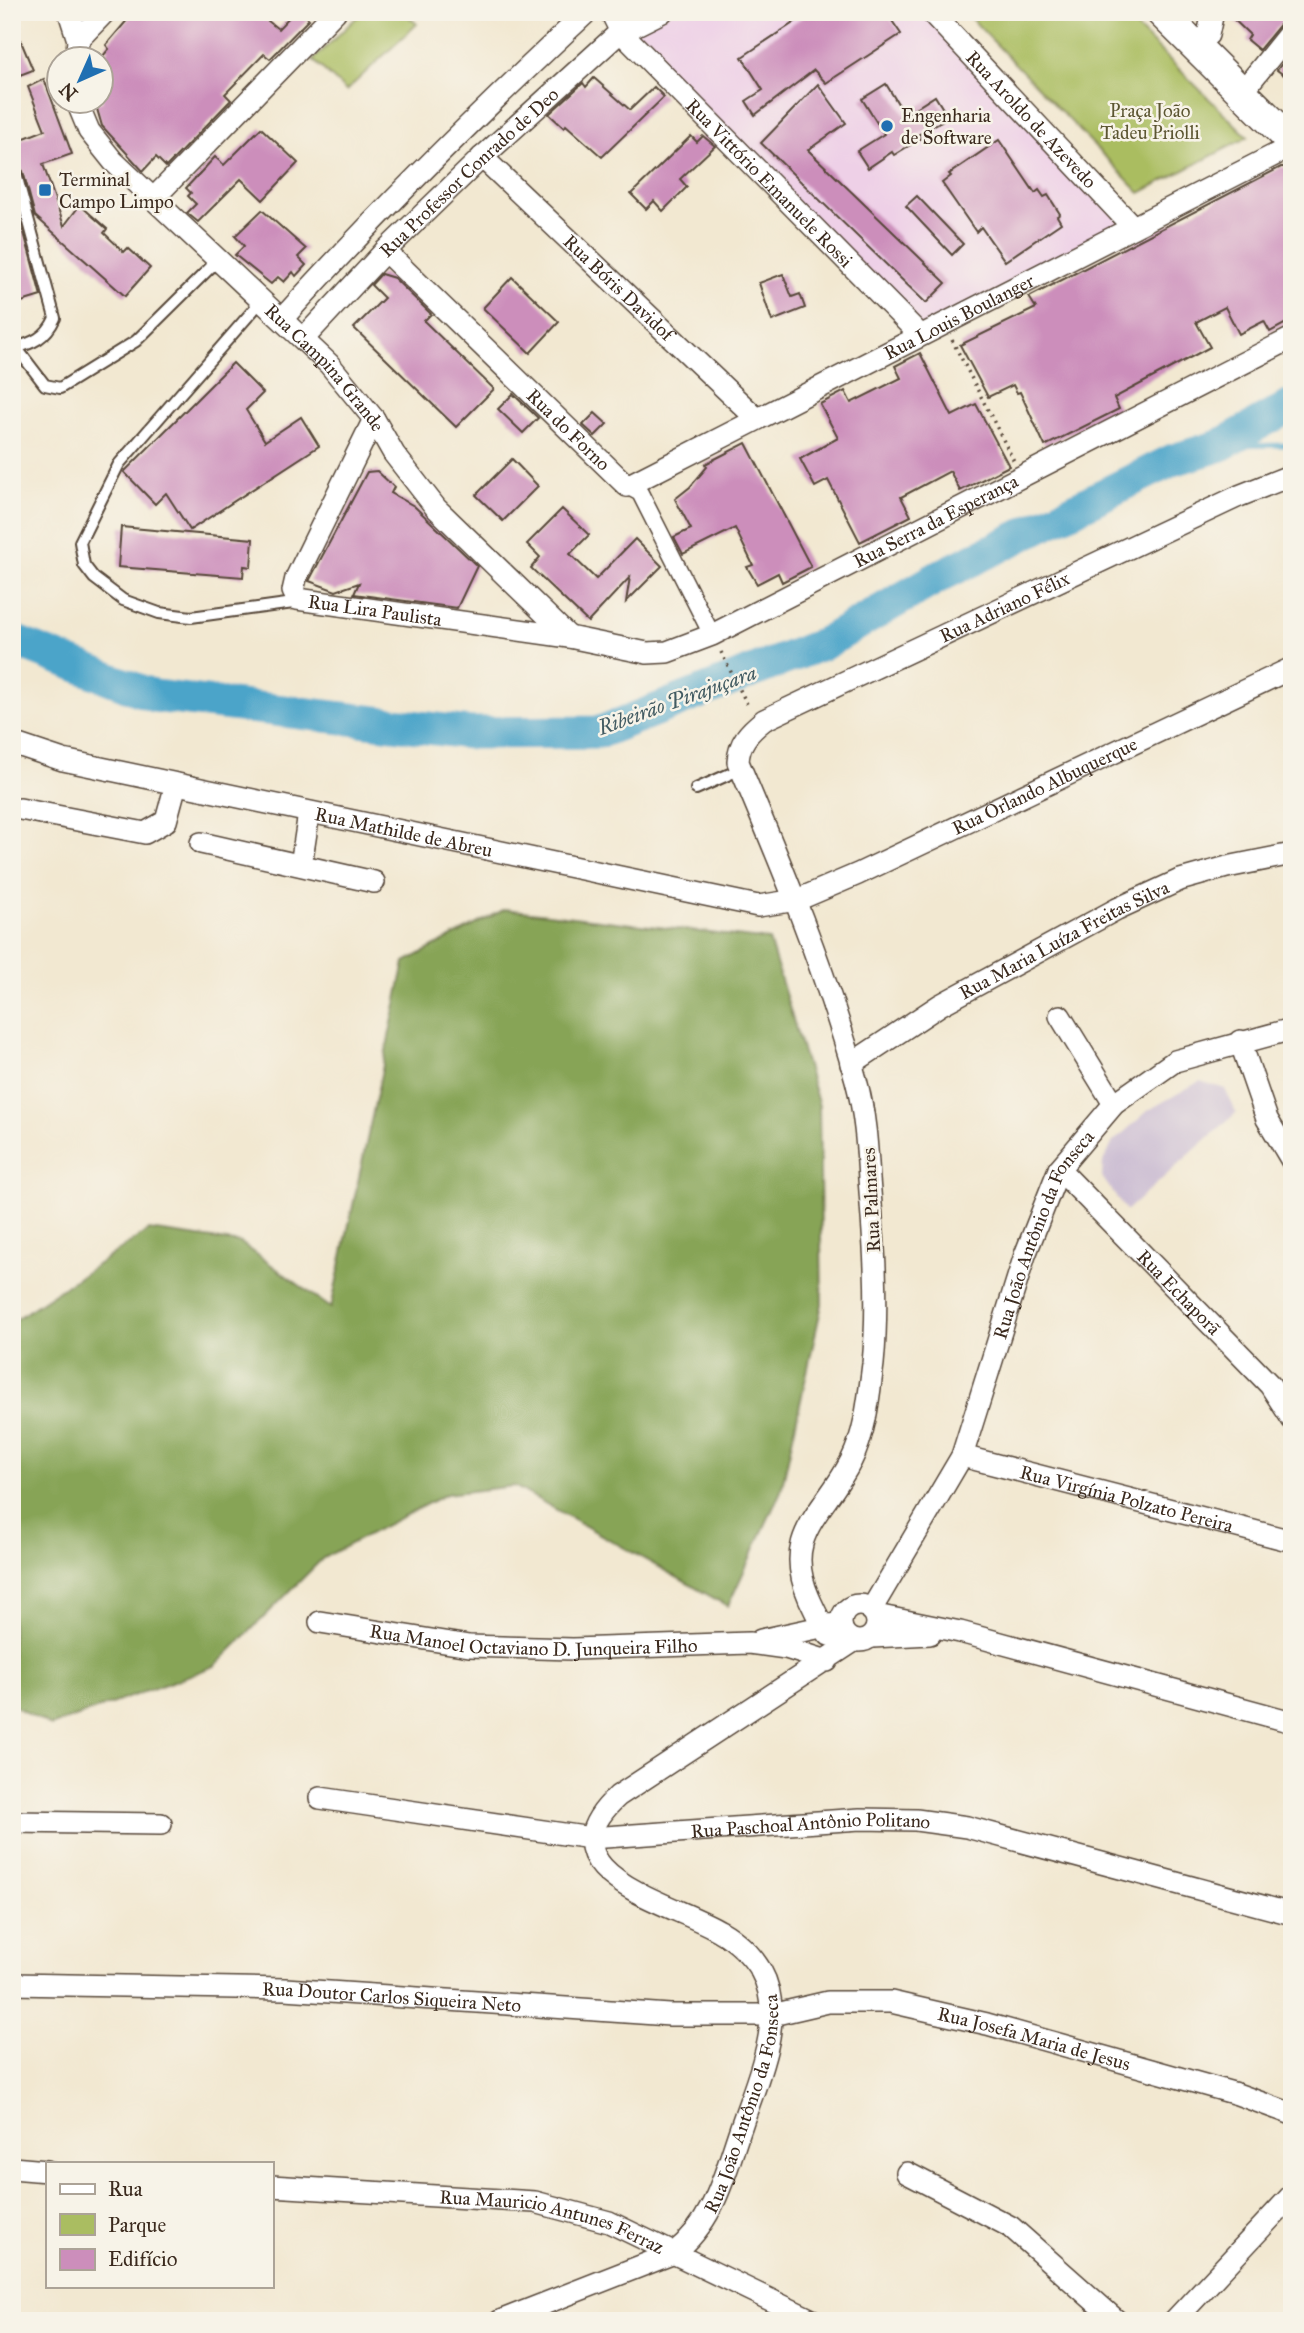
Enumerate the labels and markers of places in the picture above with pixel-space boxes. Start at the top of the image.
place label: Engenharia de Software [901,104,992,149]
marker: Engenharia de Software [879,118,895,134]
place label: Terminal Campo Limpo [59,168,174,213]
marker: Terminal Campo Limpo [37,182,53,198]

